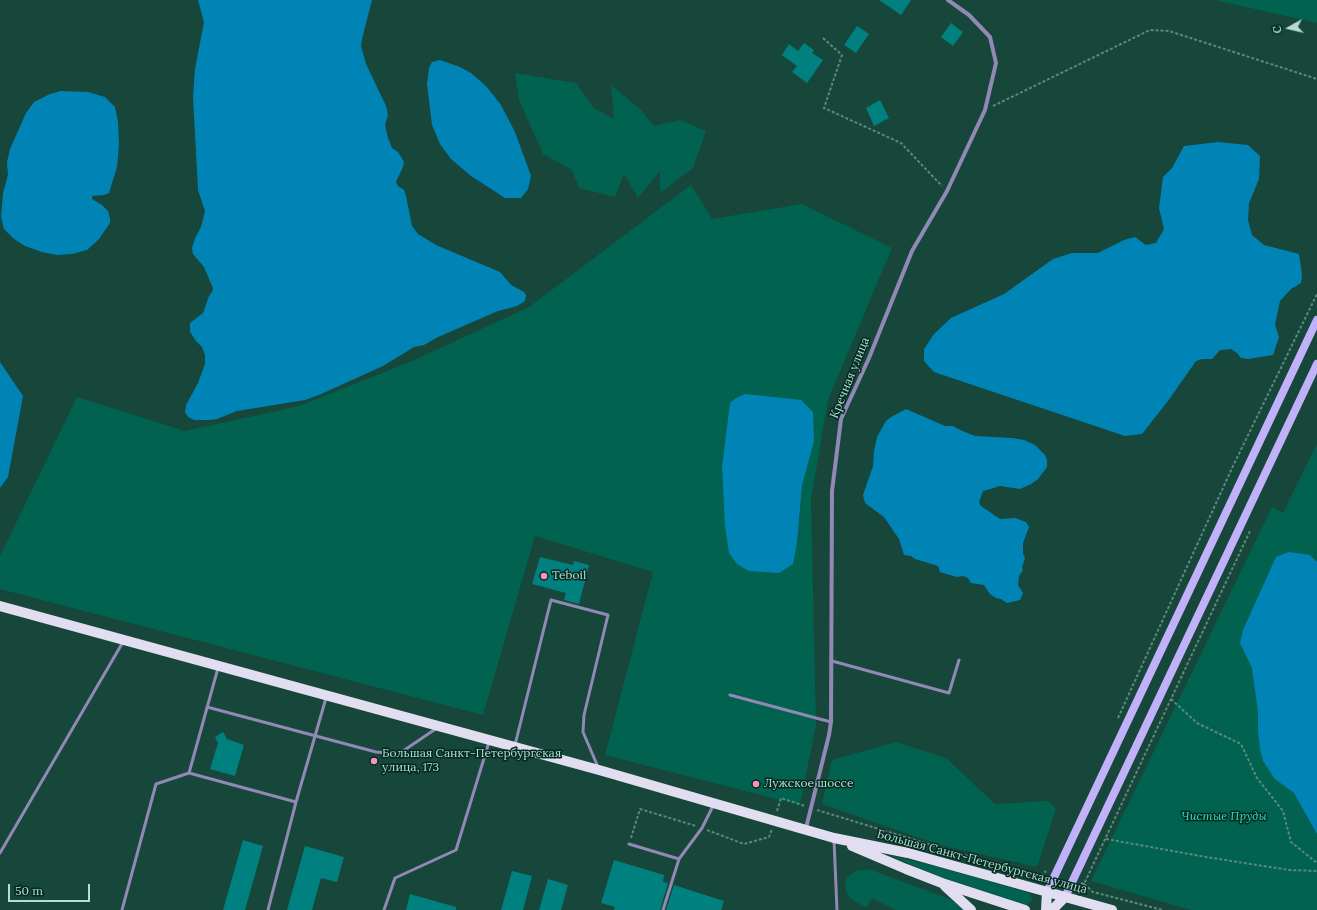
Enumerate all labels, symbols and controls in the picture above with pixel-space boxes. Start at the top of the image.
north arrow [1269,8,1309,48]
text: С [1270,25,1285,34]
street label: Кречная улица [827,335,873,421]
place label: Teboil [552,569,586,583]
marker: Teboil [539,571,549,581]
place label: Большая Санкт-Петербургская улица, 173 [382,747,561,775]
marker: Большая Санкт-Петербургская улица, 173 [369,756,379,766]
place label: Лужское шоссе [764,777,853,791]
marker: Лужское шоссе [751,779,761,789]
park label: Чистые Пруды [1181,810,1267,824]
street label: Большая Санкт-Петербургская улица [875,827,1089,897]
scale bar [10,876,92,902]
text: 50 m [15,883,43,898]

